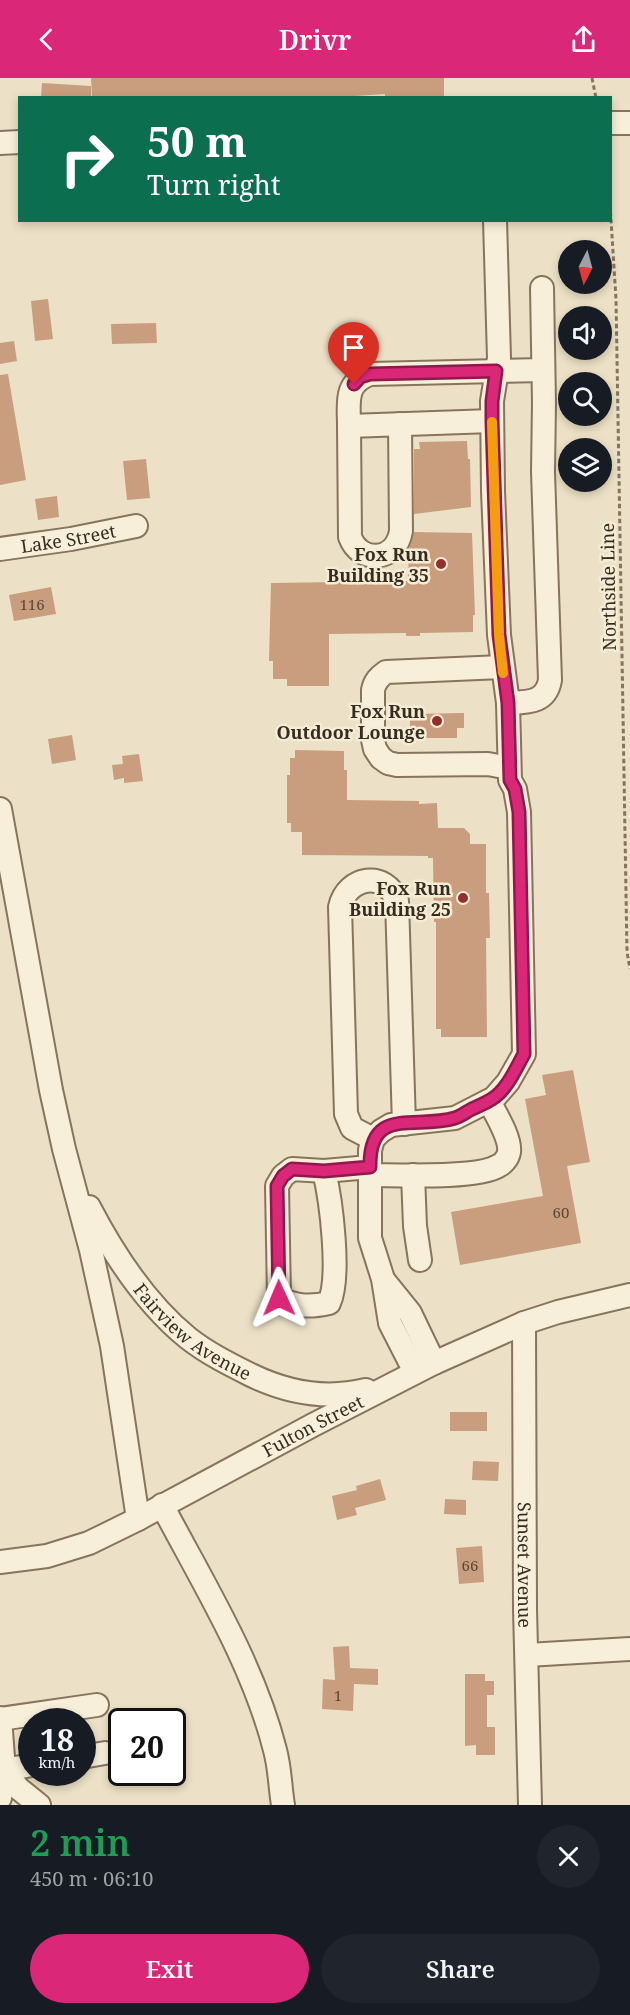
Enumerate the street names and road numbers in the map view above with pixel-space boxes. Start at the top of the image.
street label: Lake Street [19,518,118,558]
street label: Northside Line [595,523,621,651]
street label: Fairview Avenue [128,1278,255,1385]
street label: Fulton Street [258,1389,367,1462]
street label: Sunset Avenue [513,1502,537,1628]

